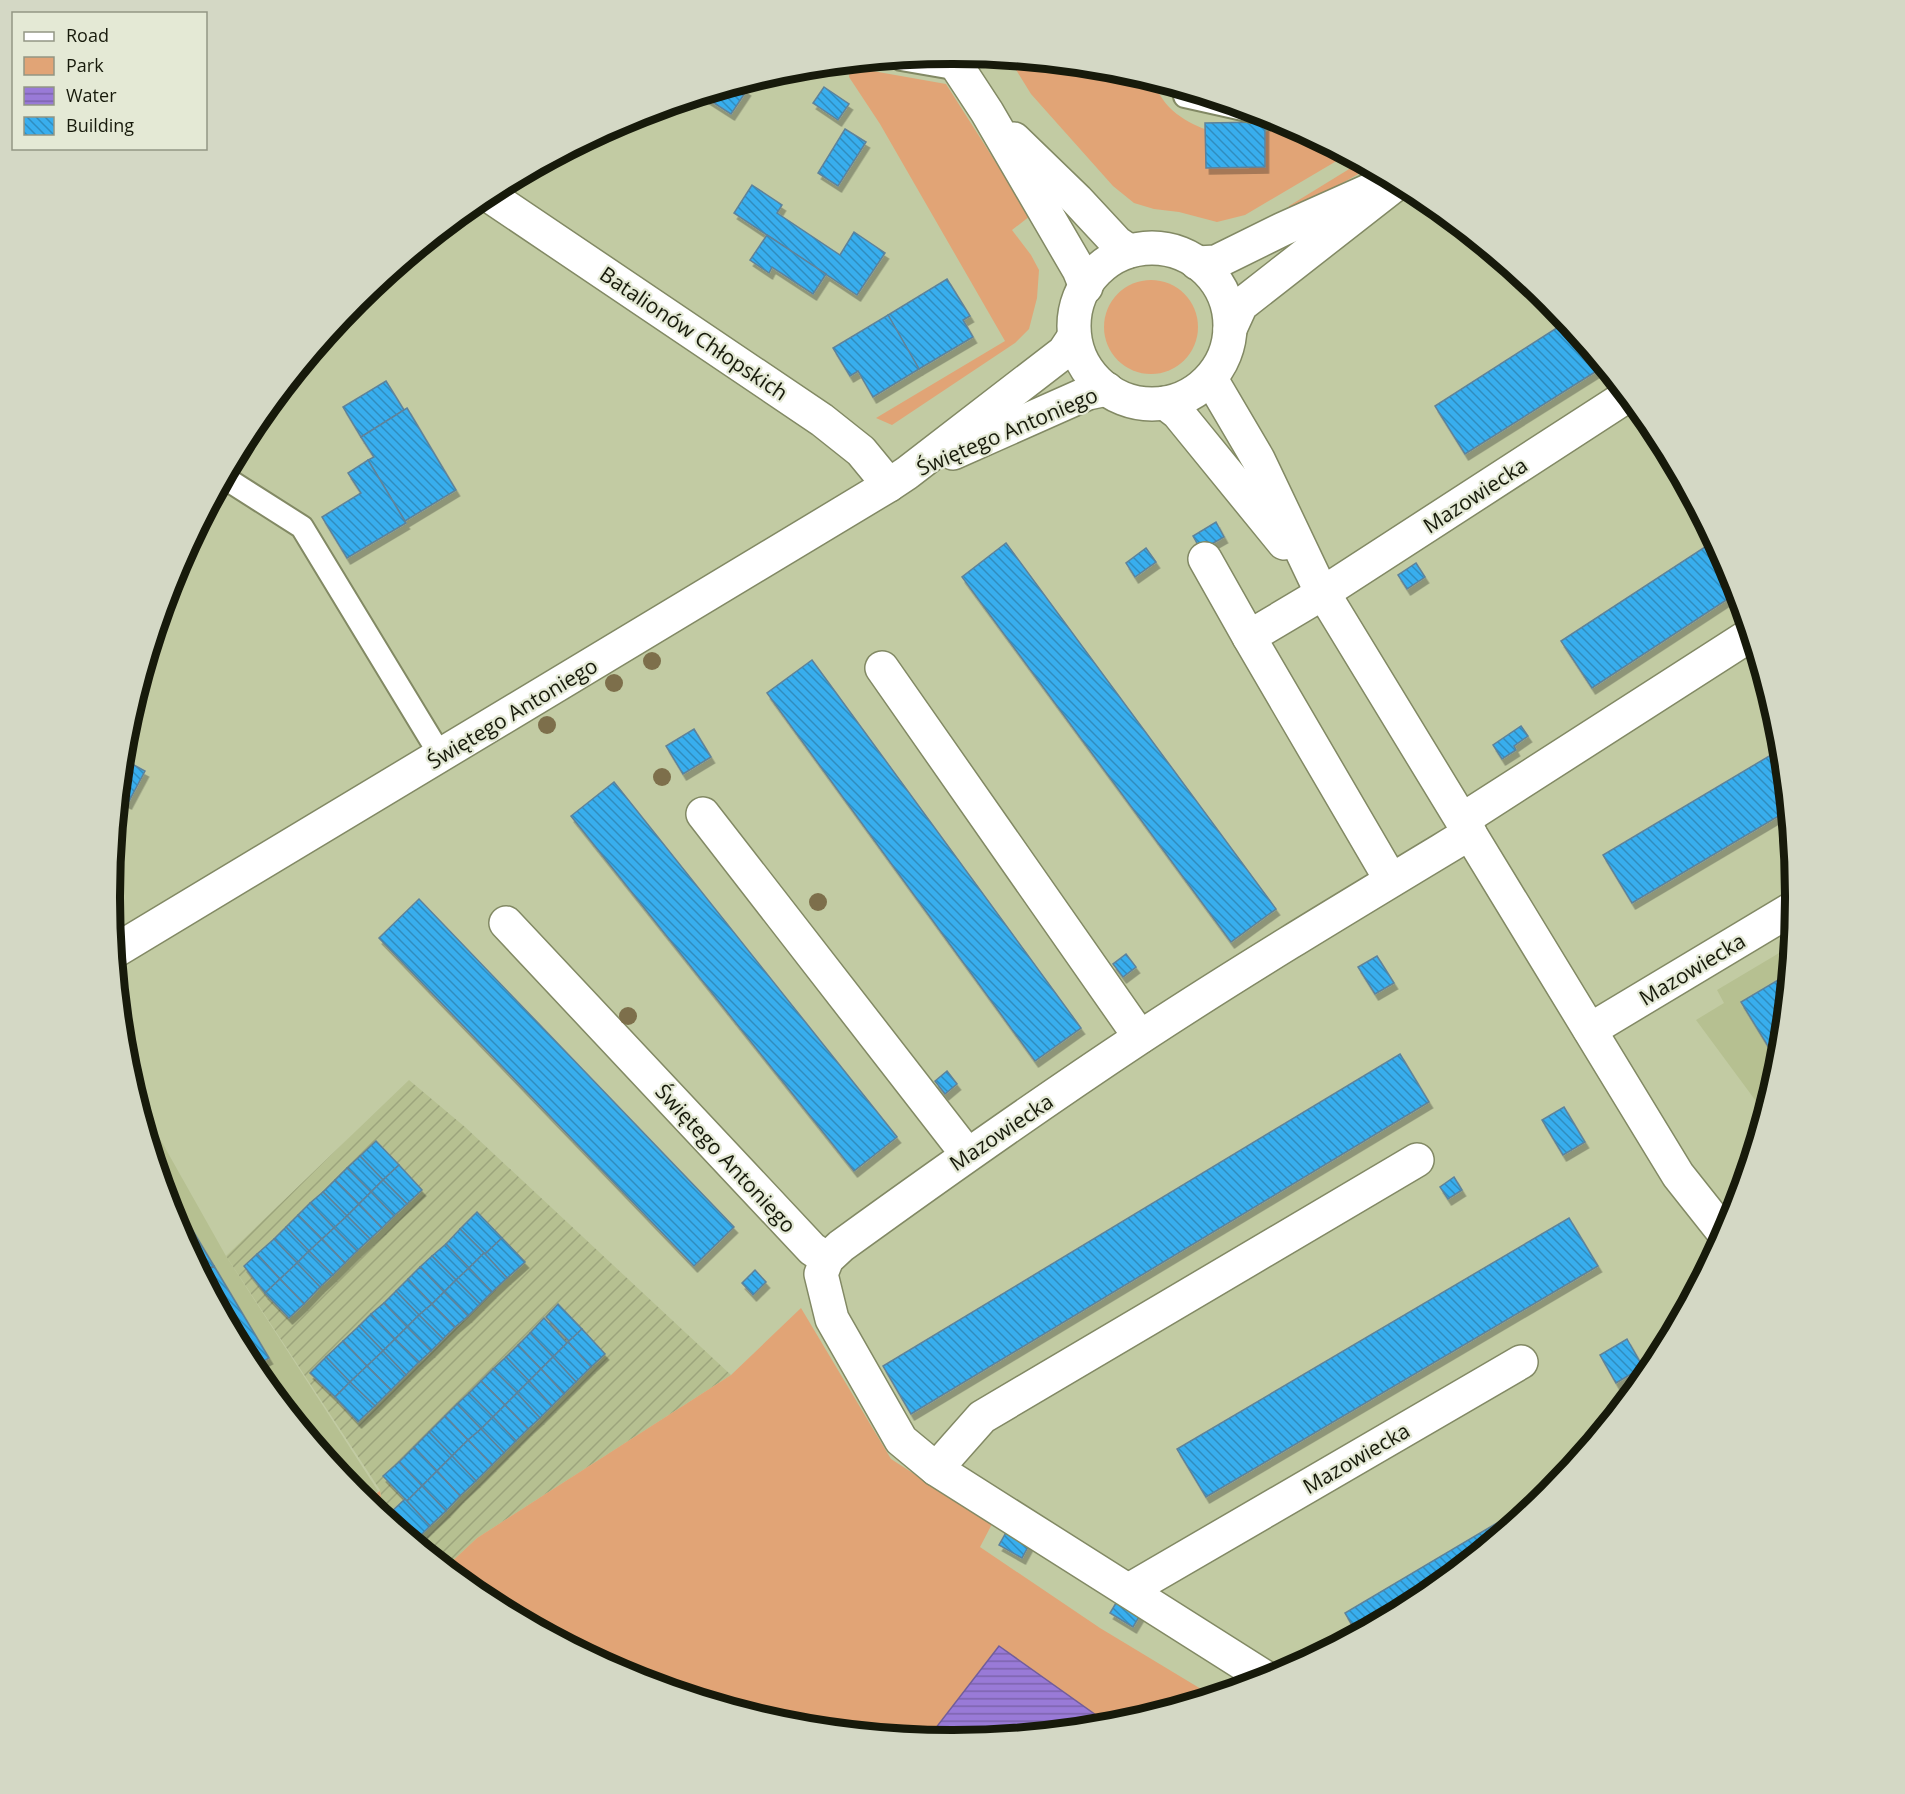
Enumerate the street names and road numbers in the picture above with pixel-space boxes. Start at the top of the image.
street label: Batalionów Chłopskich [595,260,793,406]
street label: Świętego Antoniego [912,380,1102,482]
street label: Mazowiecka [1417,451,1533,539]
street label: Świętego Antoniego [422,651,602,775]
street label: Mazowiecka [1634,926,1750,1012]
street label: Świętego Antoniego [650,1078,802,1238]
street label: Mazowiecka [944,1087,1058,1177]
street label: Mazowiecka [1297,1416,1415,1500]

